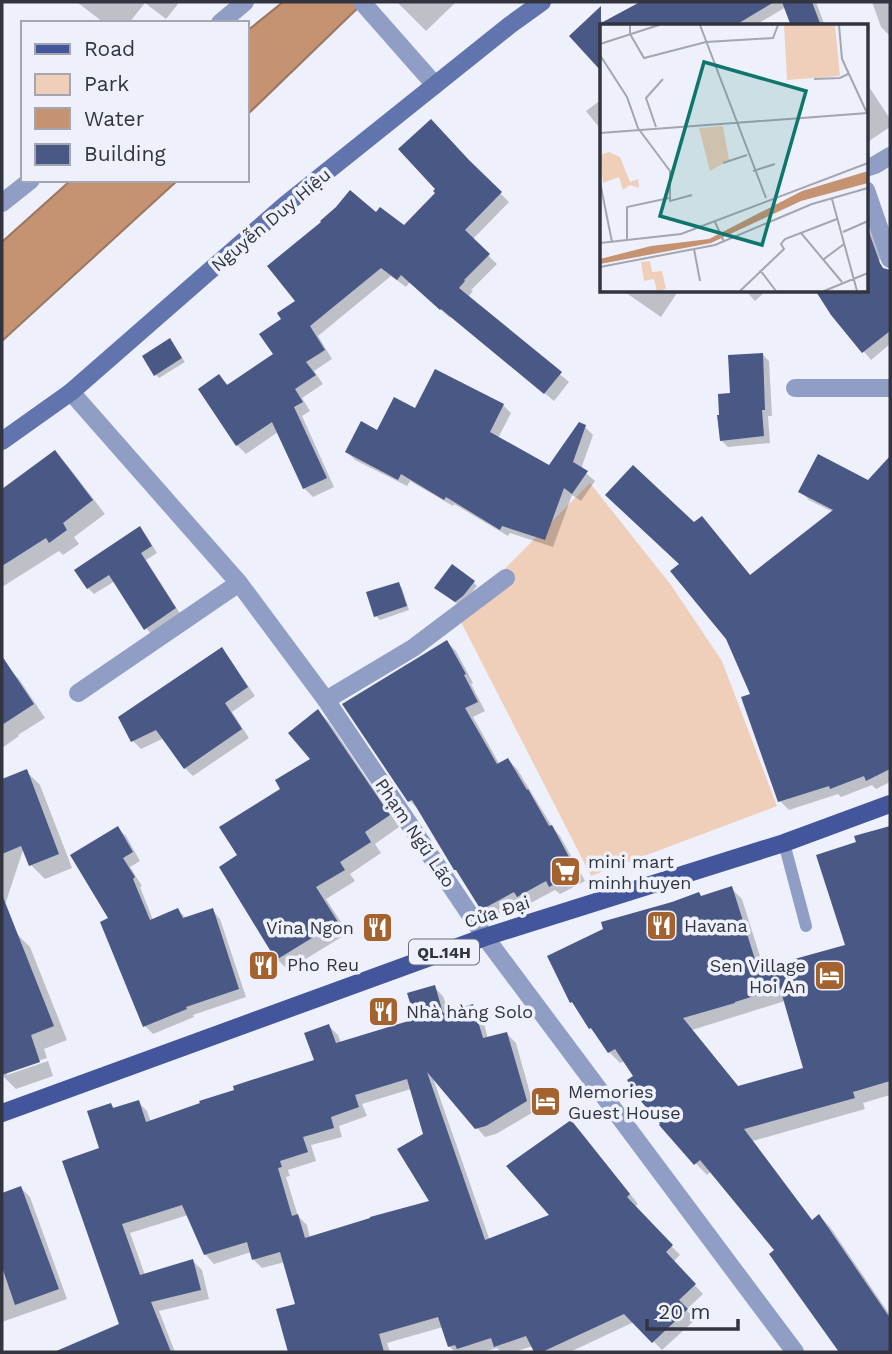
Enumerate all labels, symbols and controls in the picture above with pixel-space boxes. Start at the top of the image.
legend [21,21,248,182]
inset map [600,24,868,292]
text: Road [84,36,135,61]
text: Park [84,71,129,96]
text: Water [84,106,145,131]
text: Building [84,141,166,166]
street label: Nguyễn Duy Hiệu [207,164,335,276]
street label: Phạm Ngũ Lão [371,774,460,891]
place label: mini mart minh huyen [588,851,691,893]
supermarket icon: mini mart minh huyen [548,855,582,889]
street label: Cửa Đại [461,891,532,932]
restaurant icon: Havana [644,909,678,943]
restaurant icon: Vina Ngon [360,911,394,945]
place label: Havana [684,915,748,936]
place label: Vina Ngon [266,917,354,938]
road number: QL.14H [409,940,479,964]
restaurant icon: Pho Reu [247,948,281,982]
place label: Pho Reu [287,954,359,975]
place label: Sen Village Hoi An [710,955,806,997]
hotel icon: Sen Village Hoi An [812,959,846,993]
restaurant icon: Nhà hàng Solo [366,995,400,1029]
place label: Nhà hàng Solo [406,1001,533,1022]
place label: Memories Guest House [568,1081,681,1123]
hotel icon: Memories Guest House [528,1085,562,1119]
scale bar [647,1288,738,1332]
text: 20 m [658,1299,710,1324]

